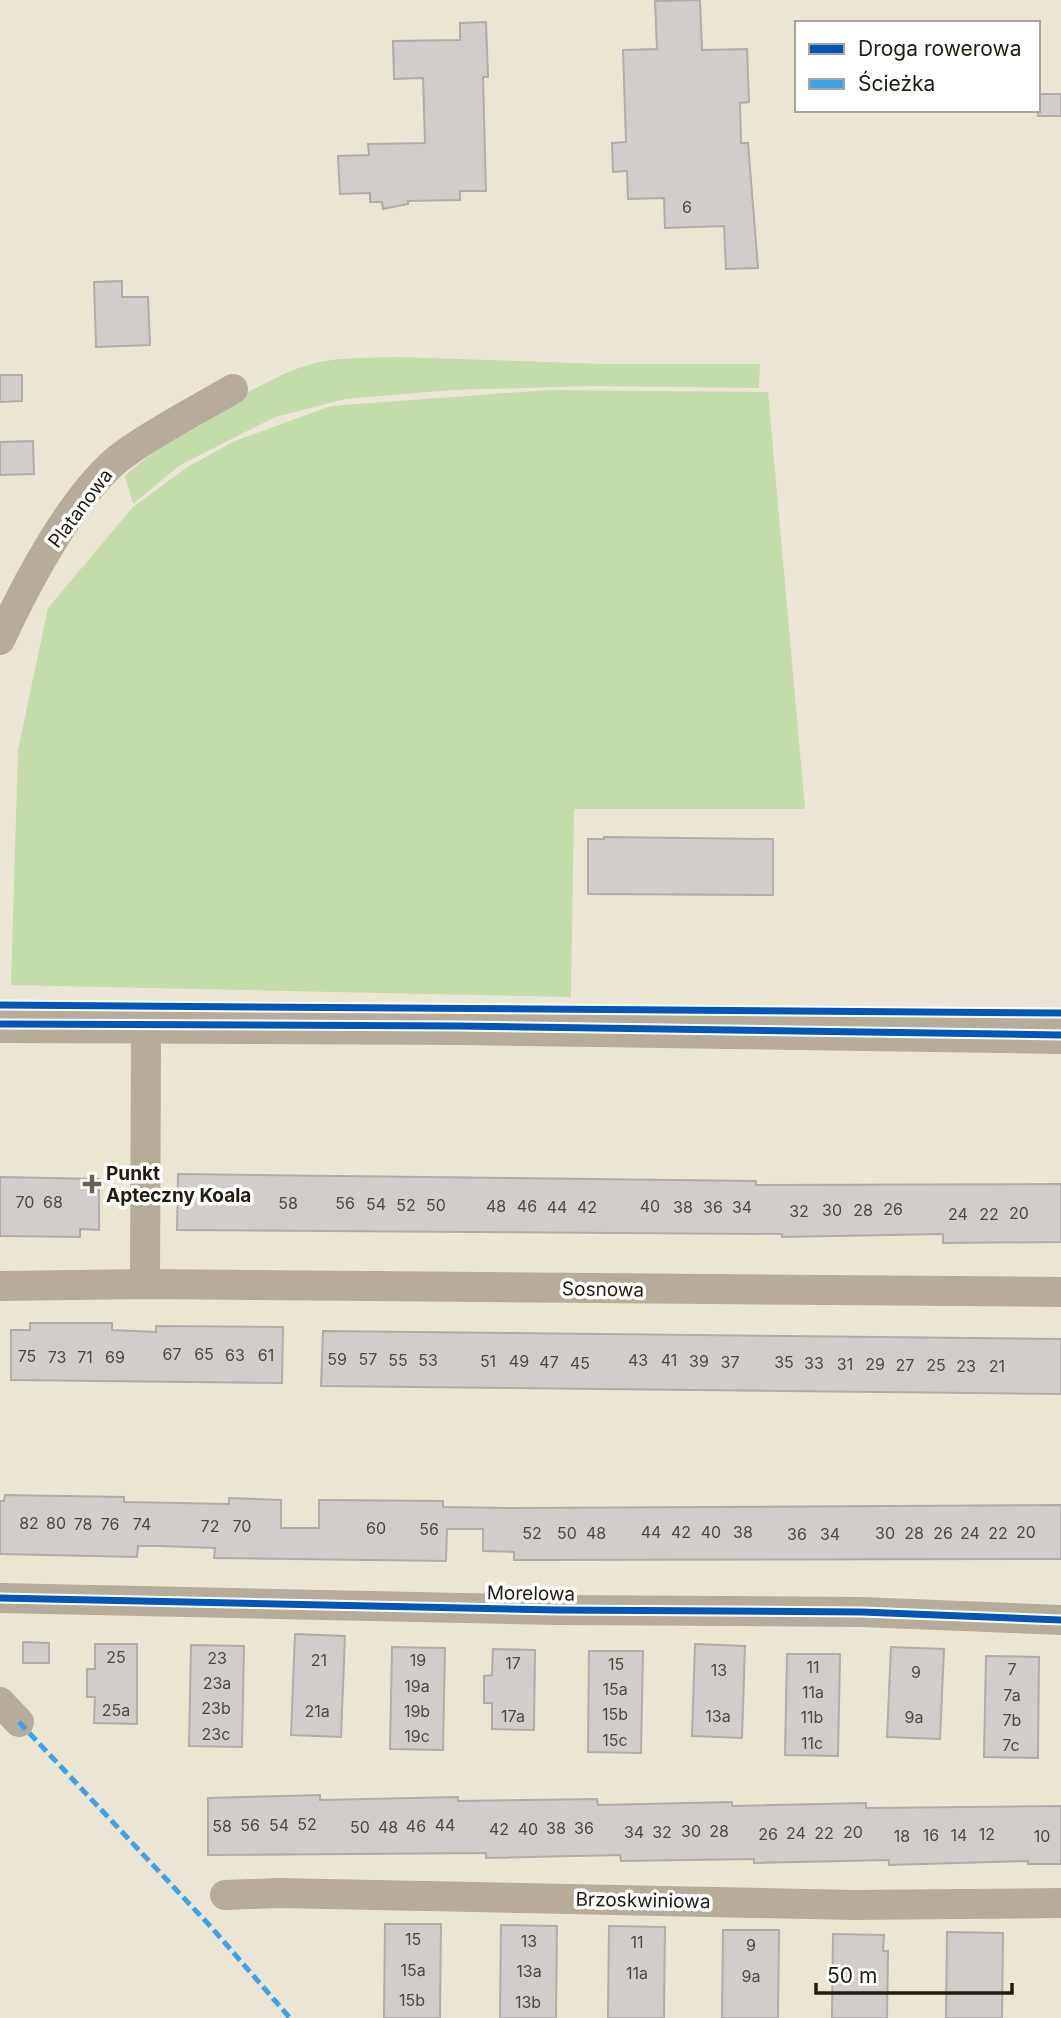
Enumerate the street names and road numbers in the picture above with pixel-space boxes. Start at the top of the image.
street label: Platanowa [43,464,118,552]
street label: Sosnowa [562,1277,644,1302]
street label: Morelowa [487,1581,575,1606]
street label: Brzoskwiniowa [575,1888,711,1913]

